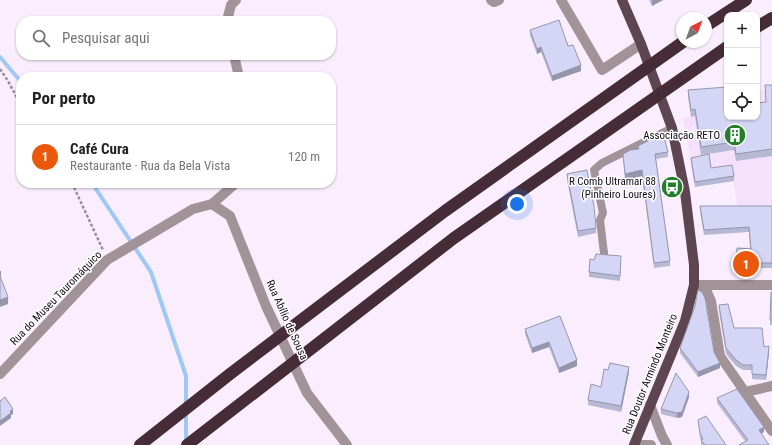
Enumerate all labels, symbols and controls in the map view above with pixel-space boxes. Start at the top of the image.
north arrow [676,12,712,48]
map controls [724,12,760,120]
button: + [724,12,760,48]
search box [16,16,336,60]
icon: search [30,27,52,49]
text: Pesquisar aqui [62,29,150,47]
button: − [724,48,760,84]
button: locate [724,84,760,120]
text: Por perto [32,88,96,108]
building icon: Associação RETO [722,122,748,148]
place label: Associação RETO [643,129,720,142]
text: Café Cura [70,140,129,158]
text: 1 [42,149,48,164]
text: 120 m [288,149,320,164]
text: Restaurante · Rua da Bela Vista [70,158,230,173]
bus stop icon: R Comb Ultramar 88 (Pinheiro Loures) [659,174,685,200]
place label: R Comb Ultramar 88 (Pinheiro Loures) [569,175,656,201]
your location [507,194,527,214]
street label: Rua do Museu Tauromáquico [8,248,105,348]
pin: 1 [733,249,759,279]
street label: Rua Abílio de Sousa [263,278,311,362]
street label: Rua Doutor Armindo Monteiro [620,311,680,436]

